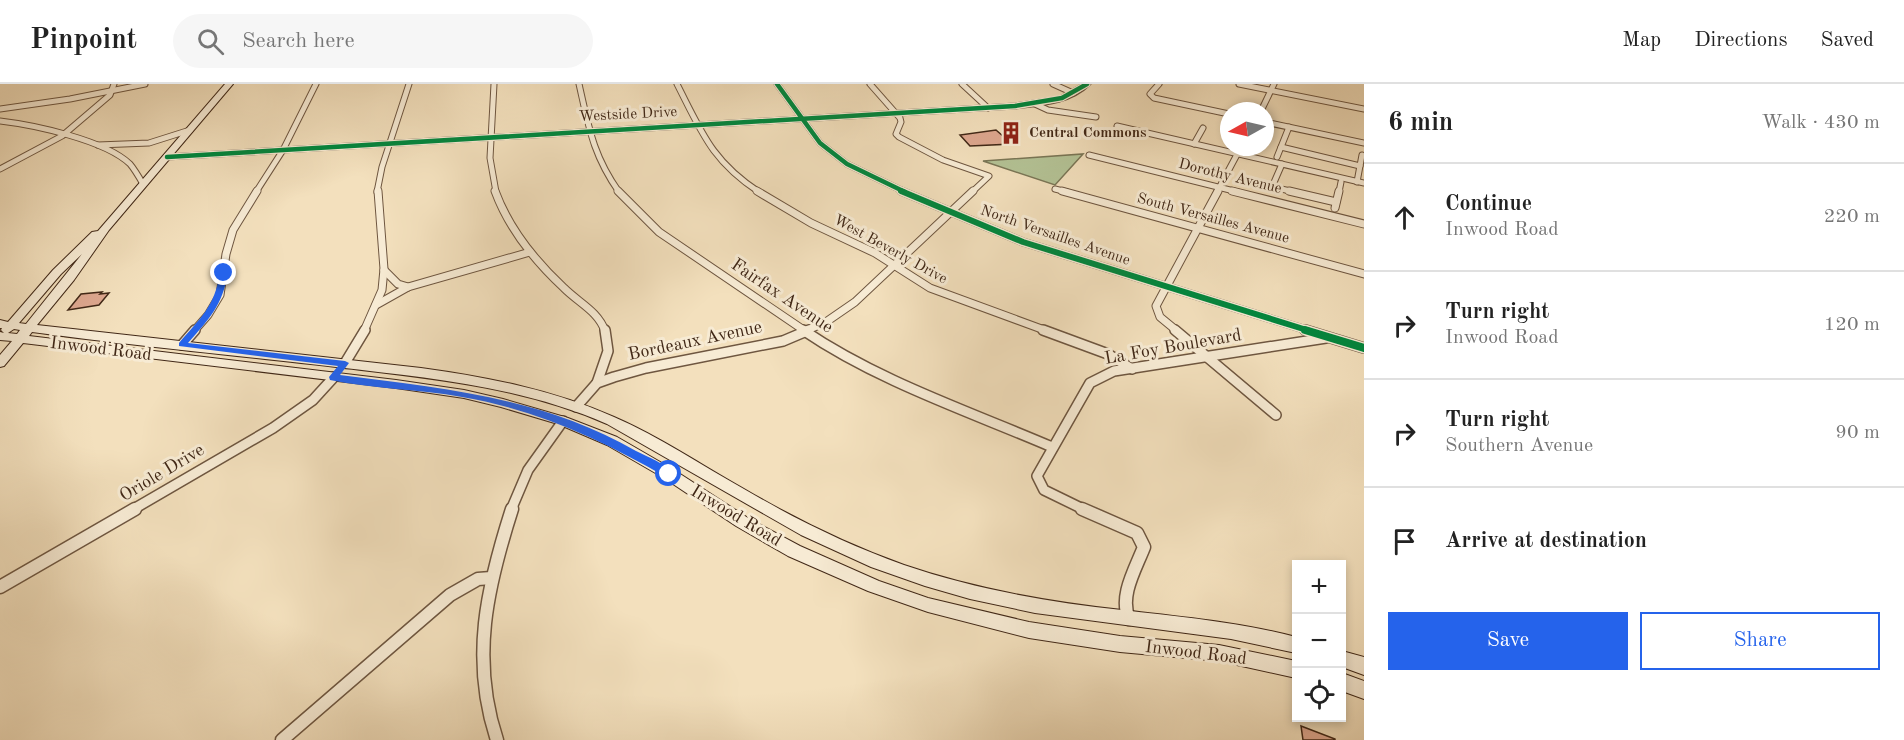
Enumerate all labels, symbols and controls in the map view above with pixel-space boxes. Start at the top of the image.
search box [173,14,593,68]
icon: search [194,25,227,58]
text: Pinpoint [30,27,137,55]
text: Search here [242,30,355,52]
text: Map [1622,30,1661,51]
text: Directions [1694,30,1788,51]
text: Saved [1821,30,1874,51]
north arrow [1220,102,1274,156]
street label: Westside Drive [578,105,678,125]
text: 6 min [1388,110,1453,136]
text: Walk · 430 m [1761,113,1880,133]
building icon: Central Commons [998,120,1024,146]
place label: Central Commons [1029,126,1147,141]
street label: Dorothy Avenue [1177,157,1283,197]
street label: South Versailles Avenue [1135,191,1291,247]
text: Continue [1445,193,1532,215]
icon: ahead [1388,201,1421,234]
street label: North Versailles Avenue [978,203,1132,269]
text: 220 m [1824,207,1880,227]
street label: West Beverly Drive [831,213,949,287]
text: Inwood Road [1445,220,1559,240]
street label: Fairfax Avenue [728,255,836,337]
route end [210,259,236,285]
text: Turn right [1445,301,1549,323]
icon: right [1388,309,1421,342]
text: 120 m [1824,315,1880,335]
street label: Bordeaux Avenue [626,318,764,364]
street label: La Foy Boulevard [1103,326,1243,368]
text: Inwood Road [1445,328,1559,348]
street label: Inwood Road [49,334,153,364]
text: Turn right [1445,409,1549,431]
icon: right [1388,417,1421,450]
text: 90 m [1835,423,1880,443]
text: Southern Avenue [1445,436,1593,456]
street label: Oriole Drive [117,441,207,505]
route start [655,460,681,486]
street label: Inwood Road [688,482,784,550]
icon: arrive [1388,525,1421,558]
text: Arrive at destination [1445,530,1647,552]
map controls [1292,560,1346,722]
button: + [1292,560,1346,614]
button: Save [1388,612,1628,670]
button: Share [1640,612,1880,670]
button: − [1292,614,1346,668]
street label: Inwood Road [1144,638,1248,668]
button: locate [1292,668,1346,722]

